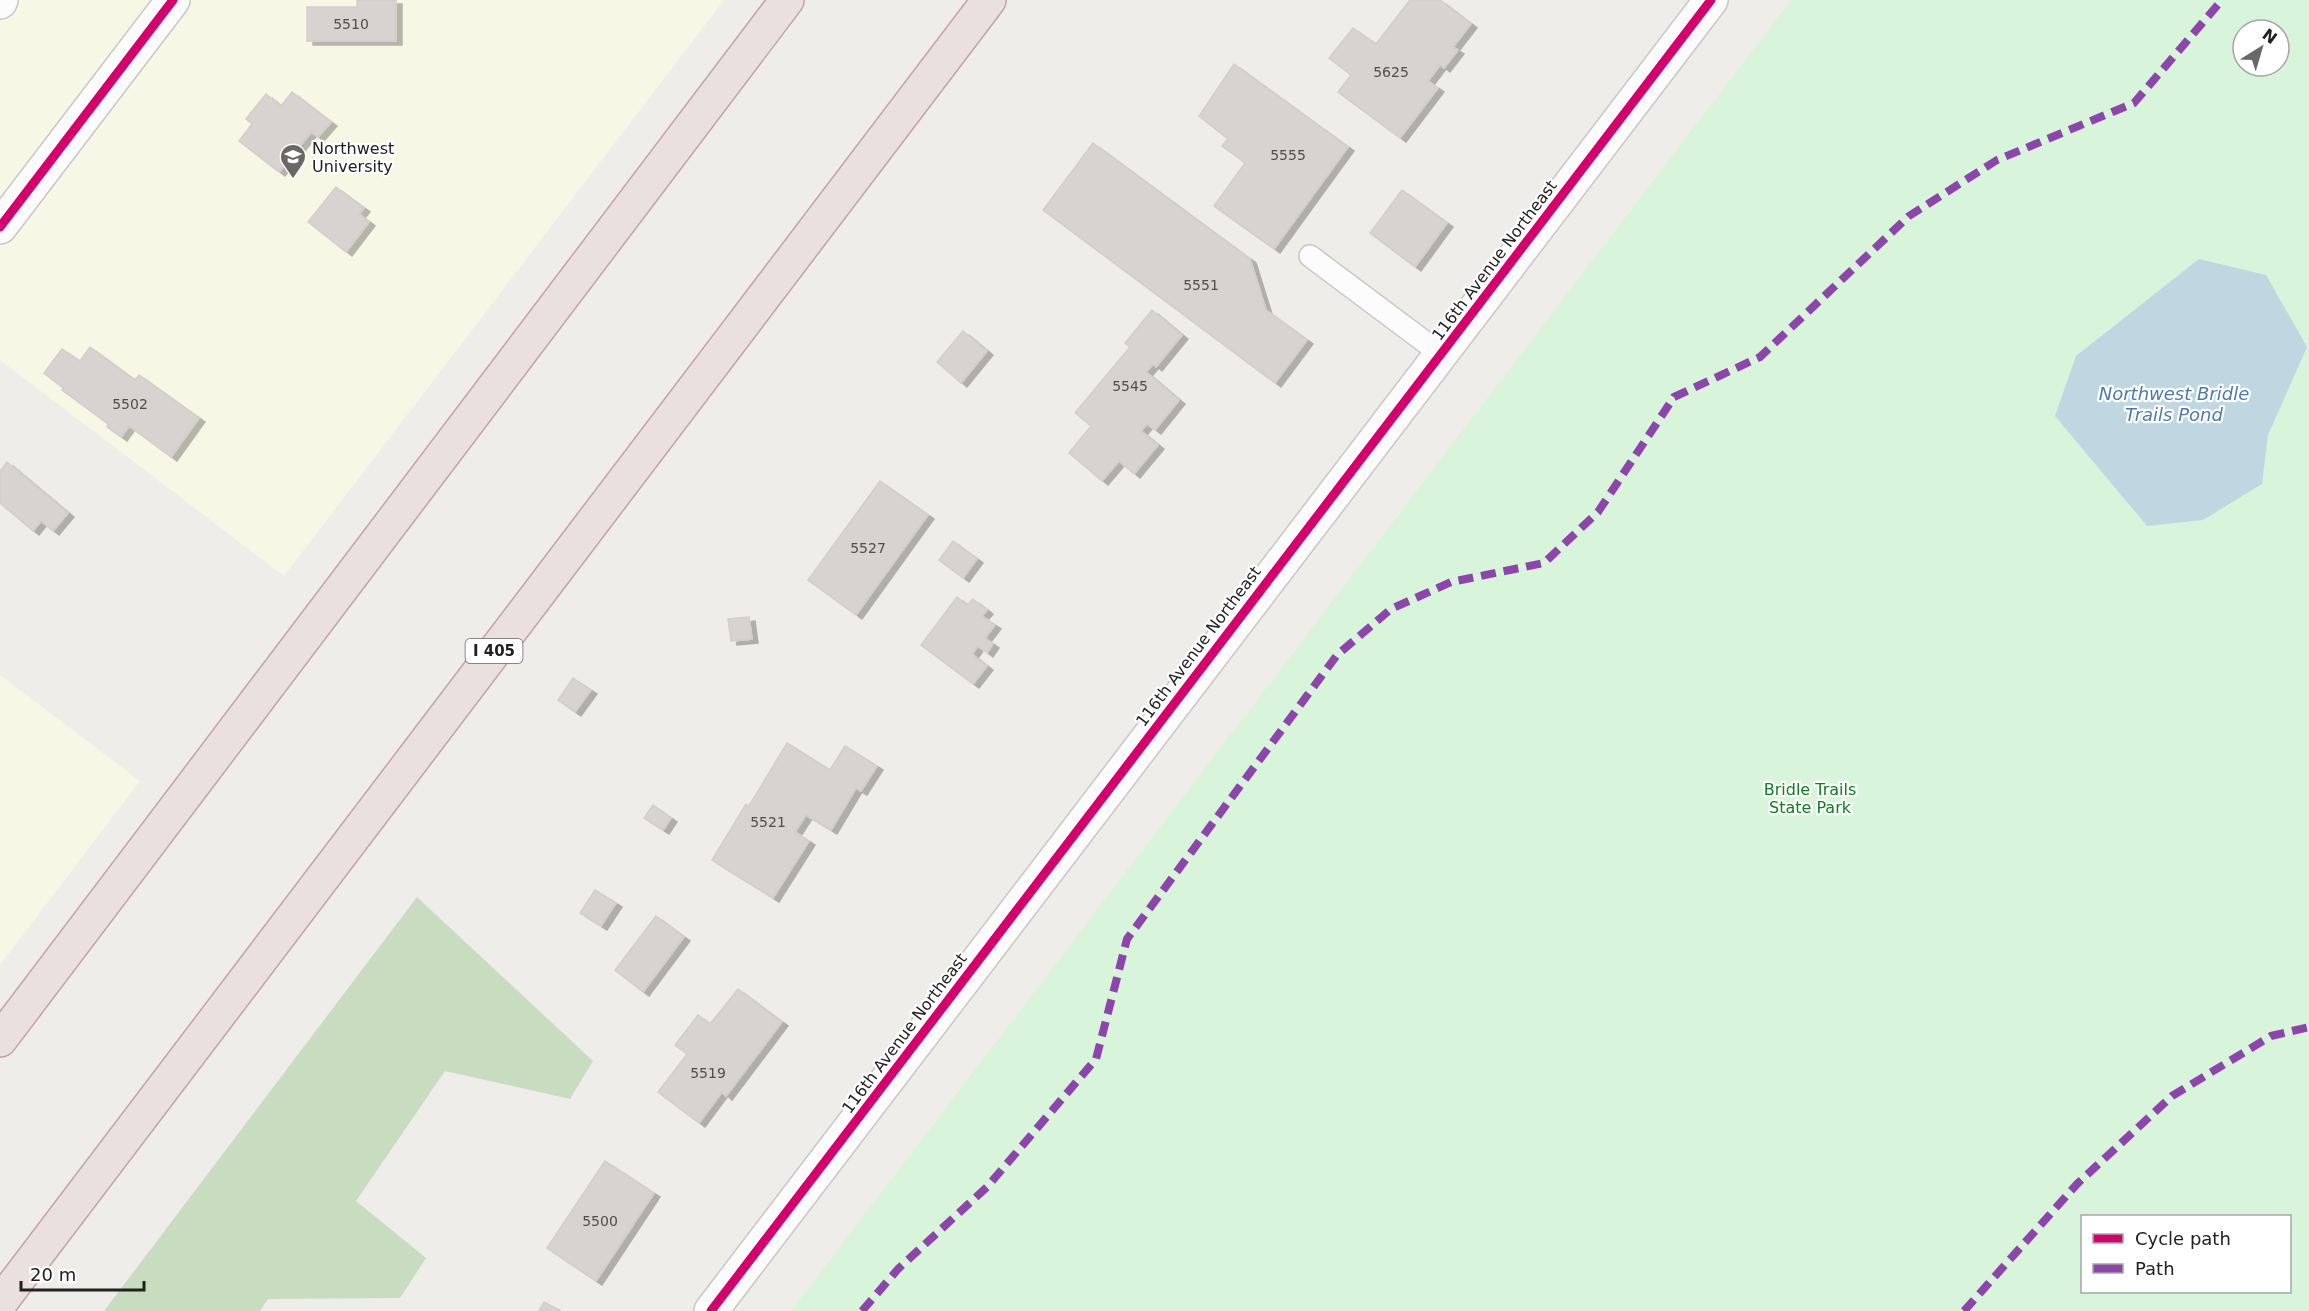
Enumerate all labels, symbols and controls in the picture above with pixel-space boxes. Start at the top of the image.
house number: 5510 [333,16,369,32]
north arrow [2231,18,2291,78]
text: N [2259,25,2281,48]
house number: 5625 [1373,64,1409,80]
place label: Northwest University [312,139,394,176]
school or university icon: Northwest University [278,142,308,180]
house number: 5555 [1270,147,1306,163]
street label: 116th Avenue Northeast [1428,176,1561,344]
house number: 5551 [1183,277,1219,293]
house number: 5545 [1112,378,1148,394]
water label: Northwest Bridle Trails Pond [2099,383,2249,425]
house number: 5502 [112,396,148,412]
house number: 5527 [850,540,886,556]
street label: 116th Avenue Northeast [1132,562,1265,730]
road number: I 405 [466,639,522,663]
park label: Bridle Trails State Park [1764,780,1856,817]
house number: 5521 [750,814,786,830]
street label: 116th Avenue Northeast [838,949,971,1117]
house number: 5519 [690,1065,726,1081]
house number: 5500 [582,1213,618,1229]
legend [2081,1215,2291,1293]
text: Cycle path [2135,1228,2231,1249]
scale bar [21,1254,144,1292]
text: Path [2135,1258,2175,1279]
text: 20 m [30,1264,76,1285]

